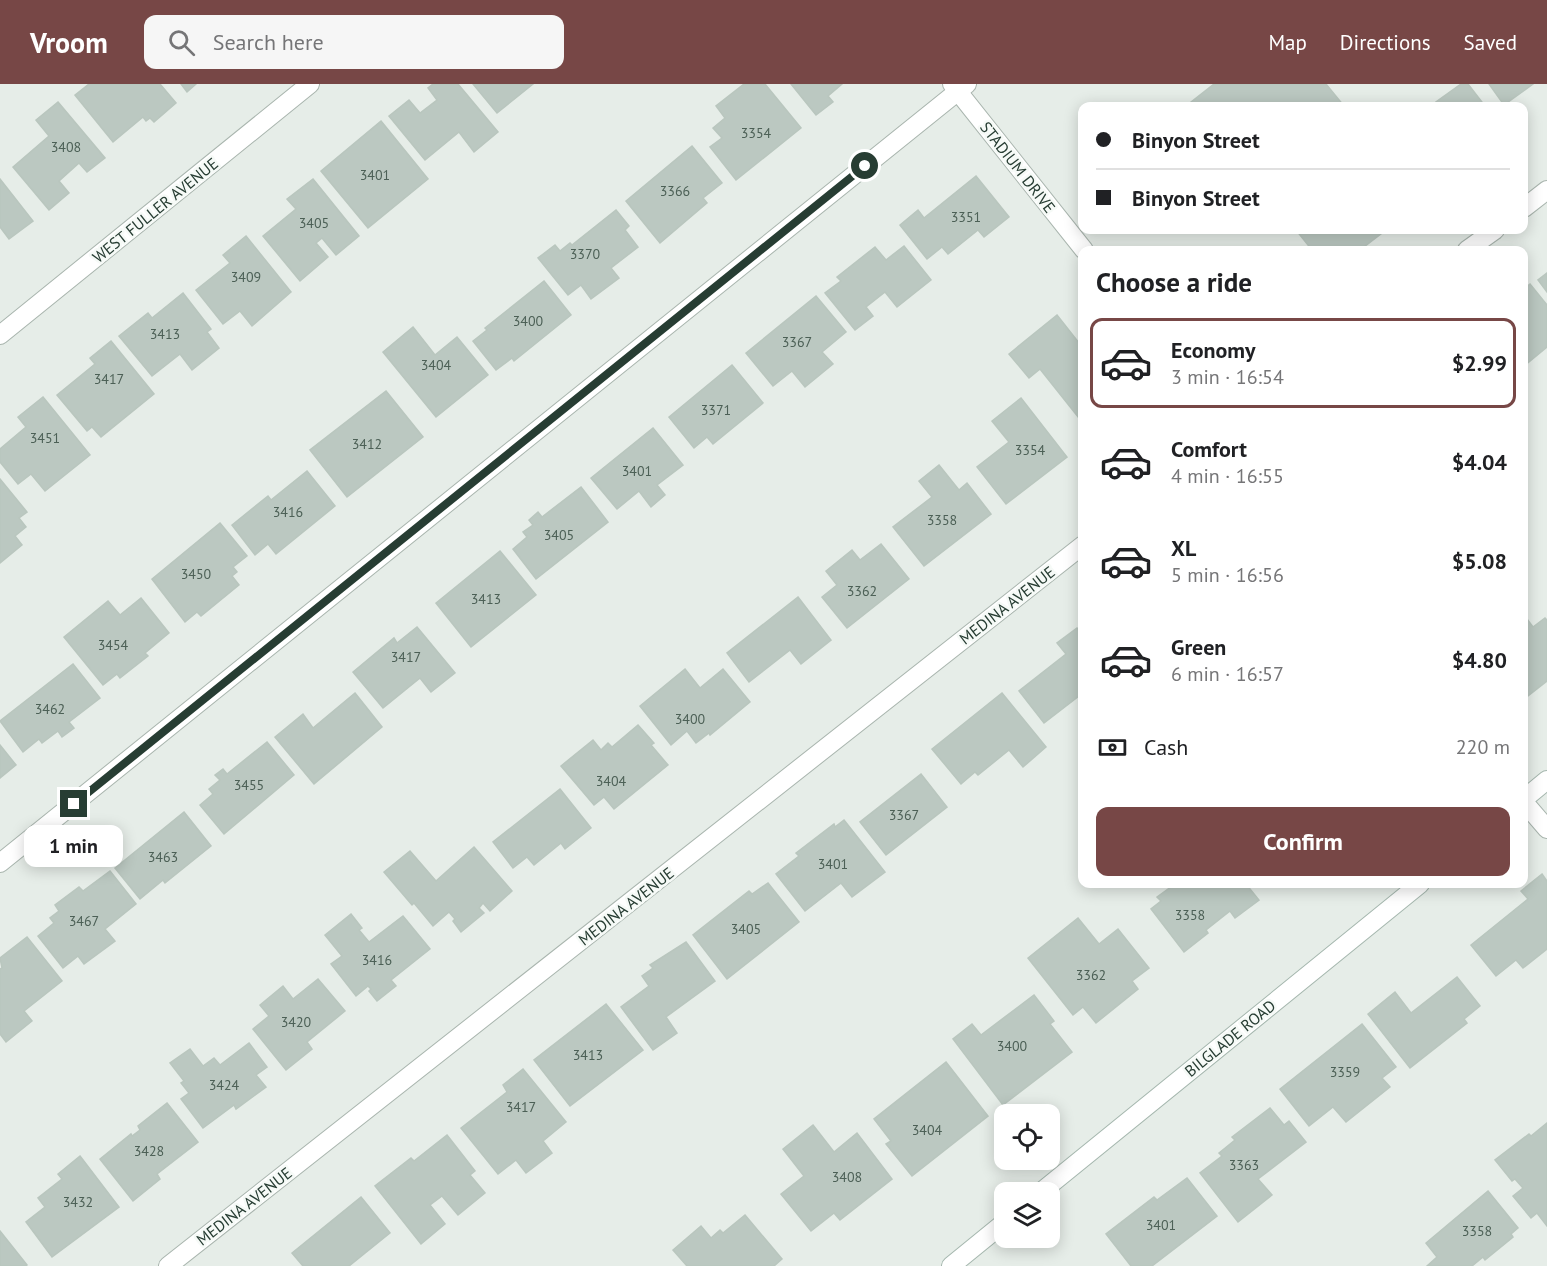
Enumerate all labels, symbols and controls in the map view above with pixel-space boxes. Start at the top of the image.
search box [144,15,564,69]
text: Vroom [30,24,108,61]
icon: search [165,26,198,59]
text: Search here [213,28,324,56]
text: Map [1268,29,1307,56]
text: Directions [1340,29,1431,56]
text: Saved [1464,29,1517,56]
street label: STADIUM DRIVE [976,117,1060,217]
house number: 3354 [741,124,772,142]
text: Binyon Street [1132,126,1260,154]
house number: 3408 [51,138,81,156]
route start [851,152,878,179]
street label: WEST FULLER AVENUE [88,153,222,267]
house number: 3401 [360,166,390,184]
house number: 3366 [660,182,690,200]
text: Binyon Street [1132,184,1260,212]
house number: 3351 [951,208,981,226]
house number: 3405 [299,214,329,232]
house number: 3370 [570,245,601,263]
text: Choose a ride [1096,265,1252,299]
house number: 3409 [231,268,261,286]
house number: 3400 [513,312,544,330]
house number: 3413 [150,325,180,343]
house number: 3367 [782,333,812,351]
icon: car [1099,336,1153,390]
text: Economy [1171,336,1255,364]
text: $2.99 [1452,349,1507,377]
house number: 3404 [421,356,452,374]
text: 3 min · 16:54 [1171,364,1284,390]
house number: 3417 [94,370,124,388]
house number: 3371 [701,401,731,419]
house number: 3451 [30,429,60,447]
house number: 3412 [352,435,382,453]
icon: car [1099,435,1153,489]
text: Comfort [1171,435,1247,463]
house number: 3354 [1015,441,1046,459]
text: $4.04 [1452,448,1507,476]
house number: 3401 [622,462,652,480]
text: 4 min · 16:55 [1171,463,1284,489]
house number: 3416 [273,503,303,521]
house number: 3358 [927,511,957,529]
house number: 3405 [544,526,574,544]
icon: car [1099,534,1153,588]
text: XL [1171,534,1196,562]
text: $5.08 [1452,547,1507,575]
street label: MEDINA AVENUE [955,562,1059,648]
text: 5 min · 16:56 [1171,562,1284,588]
house number: 3450 [181,565,212,583]
house number: 3362 [847,582,877,600]
house number: 3413 [471,590,501,608]
icon: car [1099,633,1153,687]
text: Green [1171,633,1226,661]
house number: 3454 [98,636,129,654]
text: $4.80 [1452,646,1507,674]
house number: 3417 [391,648,421,666]
text: 6 min · 16:57 [1171,661,1284,687]
house number: 3462 [35,700,65,718]
house number: 3400 [675,710,706,728]
icon: cash [1096,731,1129,764]
text: Cash [1144,733,1188,761]
text: 220 m [1456,734,1510,760]
house number: 3404 [596,772,627,790]
house number: 3455 [234,776,264,794]
route end [60,790,87,817]
house number: 3367 [889,806,919,824]
button: Confirm [1096,807,1510,876]
callout: 1 min [25,825,124,867]
text: 1 min [49,833,98,859]
house number: 3463 [148,848,178,866]
house number: 3401 [818,855,848,873]
street label: MEDINA AVENUE [574,863,678,949]
house number: 3358 [1175,906,1205,924]
house number: 3467 [69,912,99,930]
house number: 3405 [731,920,761,938]
house number: 3416 [362,951,392,969]
house number: 3362 [1076,966,1106,984]
street label: BILGLADE ROAD [1180,995,1280,1081]
house number: 3420 [281,1013,312,1031]
house number: 3400 [997,1037,1028,1055]
house number: 3413 [573,1046,603,1064]
house number: 3359 [1330,1063,1360,1081]
house number: 3424 [209,1076,240,1094]
house number: 3417 [506,1098,536,1116]
map controls [994,1104,1060,1248]
button: locate [994,1104,1060,1170]
house number: 3404 [912,1121,943,1139]
house number: 3428 [134,1142,164,1160]
house number: 3363 [1229,1156,1259,1174]
street label: MEDINA AVENUE [192,1163,296,1249]
house number: 3408 [832,1168,862,1186]
button: layers [994,1182,1060,1248]
house number: 3432 [63,1193,93,1211]
house number: 3401 [1146,1216,1176,1234]
house number: 3358 [1462,1222,1492,1240]

